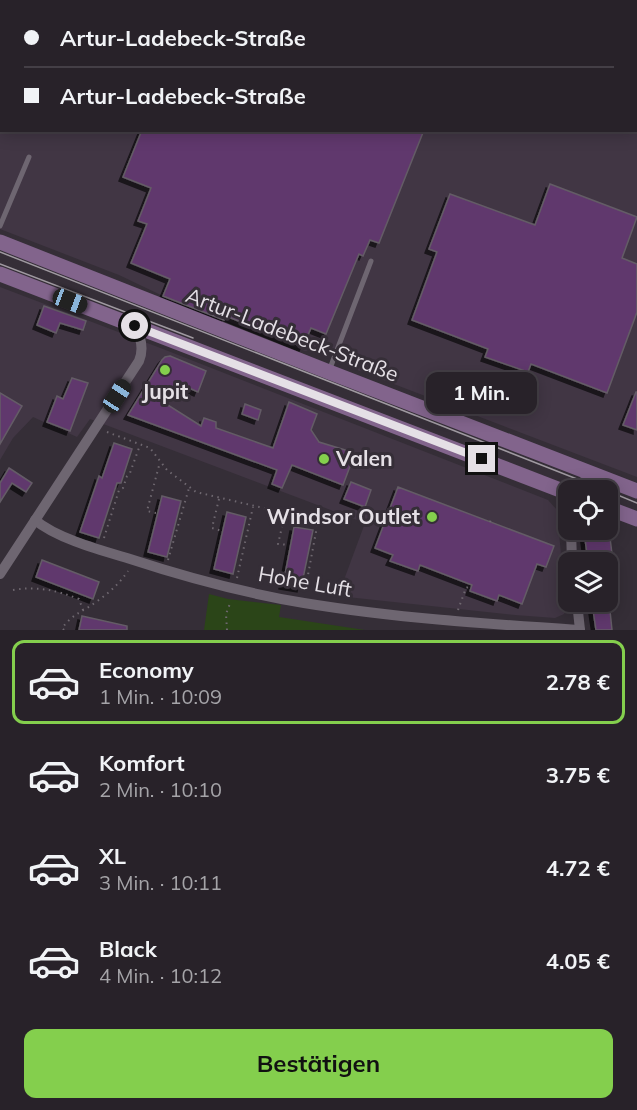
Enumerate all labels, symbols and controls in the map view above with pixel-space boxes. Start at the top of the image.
text: Artur-Ladebeck-Straße [60,24,306,52]
text: Artur-Ladebeck-Straße [60,82,306,110]
street label: Artur-Ladebeck-Straße [182,281,402,387]
car [50,286,90,316]
route start [121,312,148,339]
marker: Jupit [158,363,172,377]
callout: 1 Min. [426,372,538,414]
car [100,376,134,416]
place label: Jupit [142,378,188,404]
text: 1 Min. [453,380,510,405]
place label: Valen [335,445,393,471]
route end [468,445,495,472]
marker: Valen [317,452,331,466]
map controls [558,480,618,612]
button: locate [558,480,618,540]
place label: Windsor Outlet [266,503,420,529]
marker: Windsor Outlet [425,510,439,524]
button: layers [558,552,618,612]
street label: Hohe Luft [256,560,354,602]
icon: car [27,655,81,709]
text: Economy [99,656,194,684]
text: 2.78 € [546,668,610,696]
text: 1 Min. · 10:09 [99,684,222,709]
icon: car [27,748,81,802]
text: Komfort [99,749,185,777]
text: 3.75 € [546,761,610,789]
text: 2 Min. · 10:10 [99,777,222,802]
icon: car [27,841,81,895]
text: XL [99,842,126,870]
text: 4.72 € [546,854,610,882]
text: 3 Min. · 10:11 [99,870,222,895]
icon: car [27,934,81,988]
text: Black [99,935,157,963]
text: 4.05 € [546,947,610,975]
text: 4 Min. · 10:12 [99,963,222,988]
button: Bestätigen [24,1029,613,1098]

